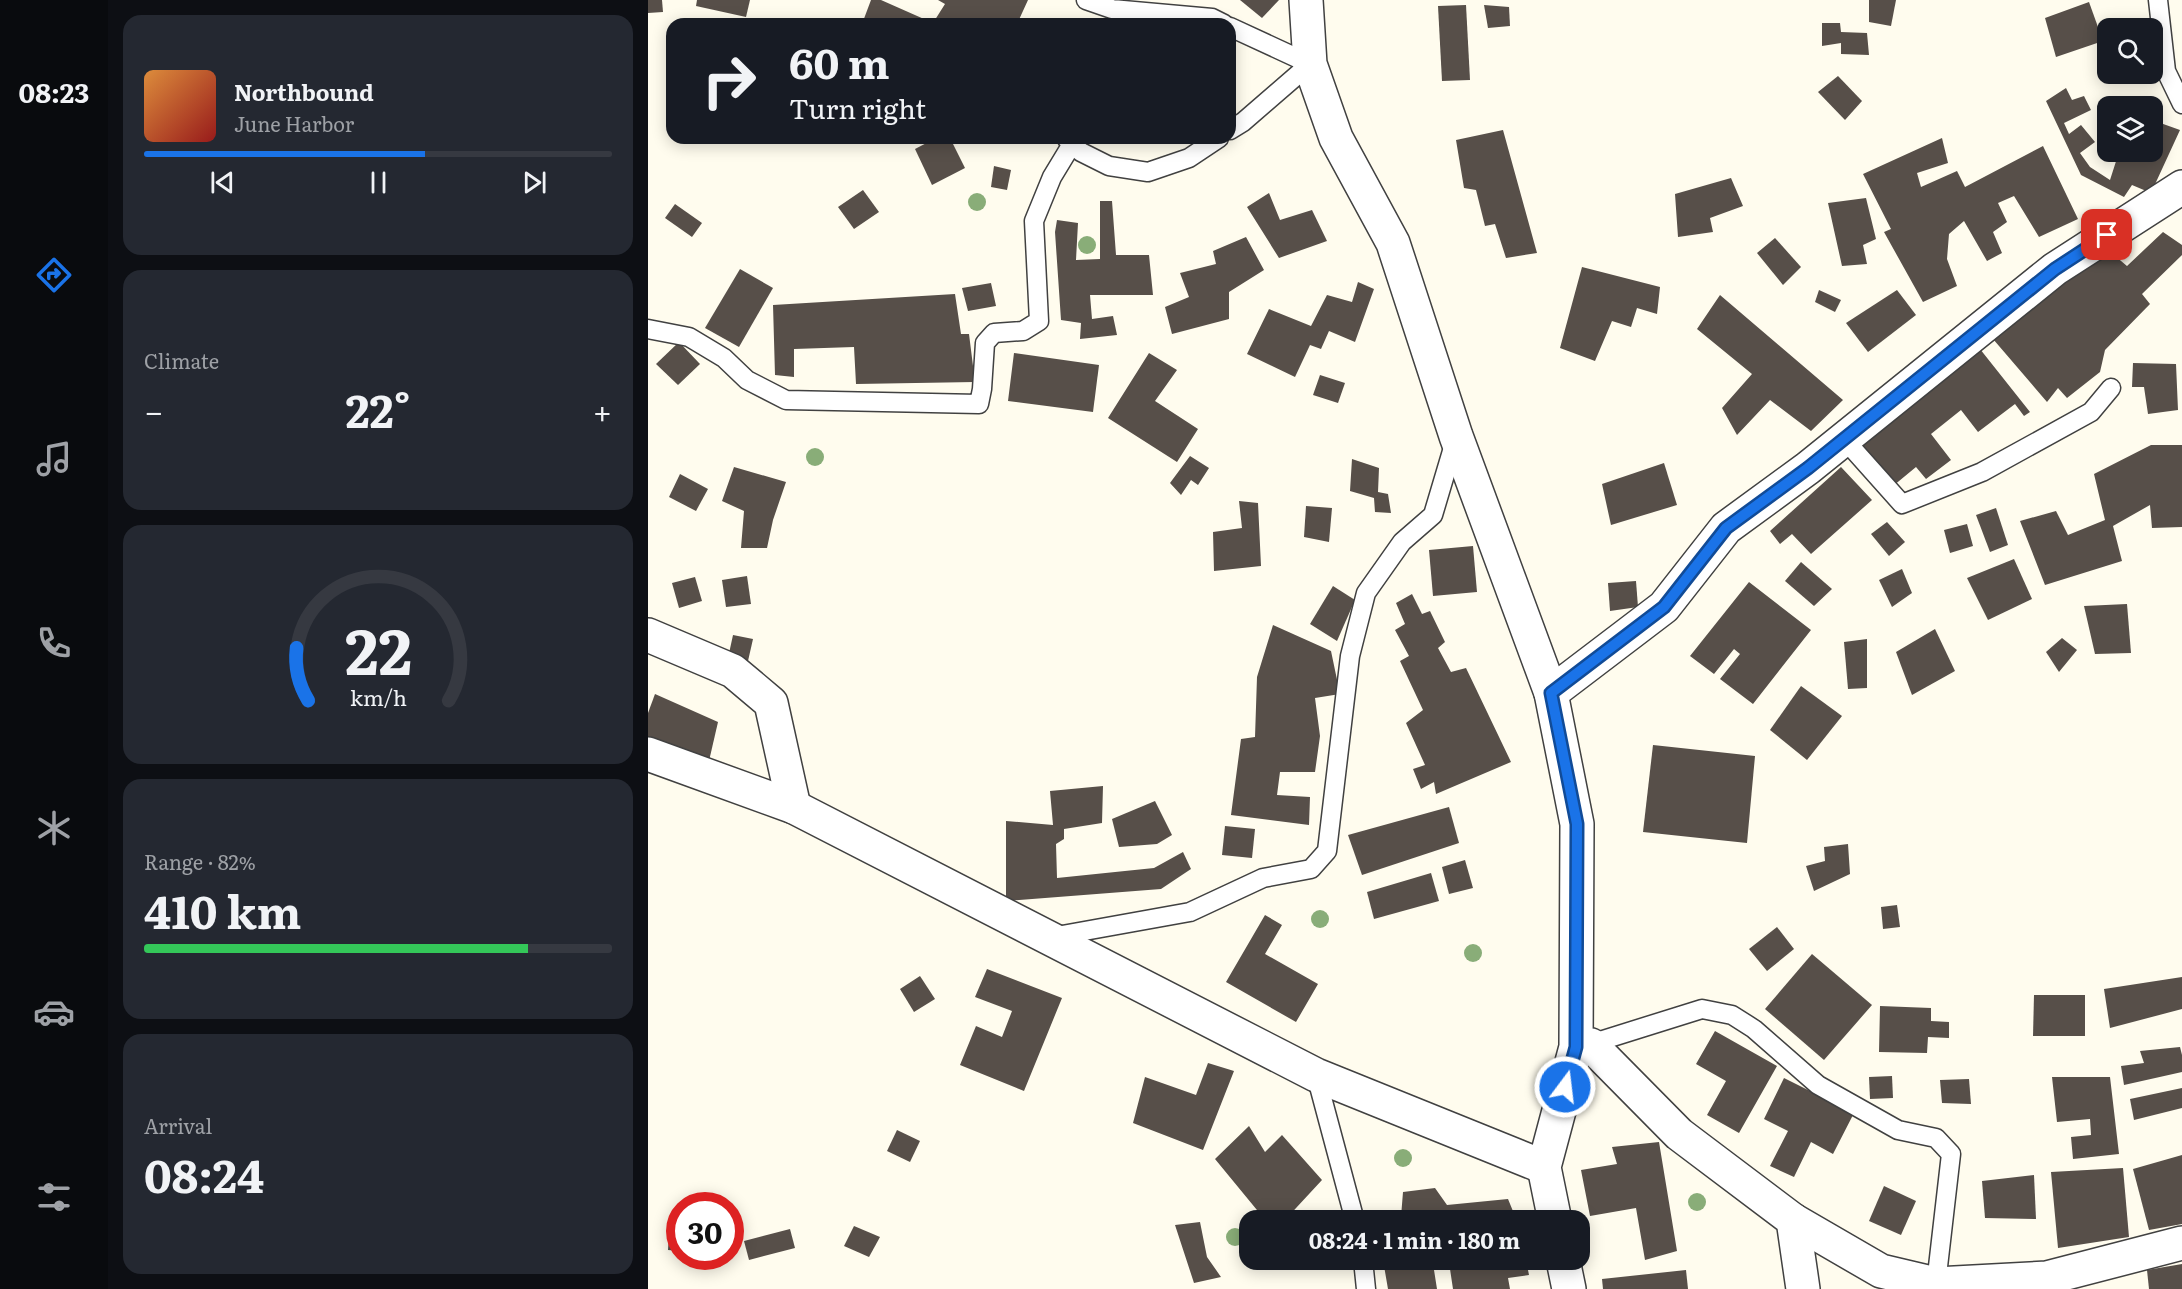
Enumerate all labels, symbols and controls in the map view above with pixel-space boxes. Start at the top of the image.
map controls [2097,18,2163,162]
button: search [2097,18,2163,84]
text: 60 m [789,30,890,92]
icon: right [690,42,768,120]
text: 08:23 [19,71,89,111]
text: Northbound [234,75,374,108]
text: Turn right [789,87,926,127]
button: layers [2097,96,2163,162]
text: June Harbor [234,108,354,138]
icon: previous [206,166,239,199]
icon: pause [362,166,395,199]
icon: next [518,166,551,199]
pin [2081,209,2132,260]
icon: arrive [2090,218,2123,251]
icon: directions [33,254,75,296]
text: Climate [144,345,219,375]
text: 22° [345,375,411,442]
text: − [144,385,163,434]
text: + [593,385,612,434]
icon: music [33,438,75,480]
text: 22 [344,603,412,695]
icon: phone [33,622,75,664]
text: km/h [349,682,407,714]
icon: climate [33,807,75,849]
text: Range · 82% [144,846,256,876]
text: 410 km [144,876,301,943]
icon: car [33,991,75,1033]
position arrow [1533,1055,1597,1119]
text: Arrival [144,1110,212,1140]
text: 08:24 [144,1140,264,1207]
icon: filters [33,1176,75,1218]
speed limit sign: 30 [666,1192,744,1270]
text: 08:24 · 1 min · 180 m [1309,1223,1520,1256]

